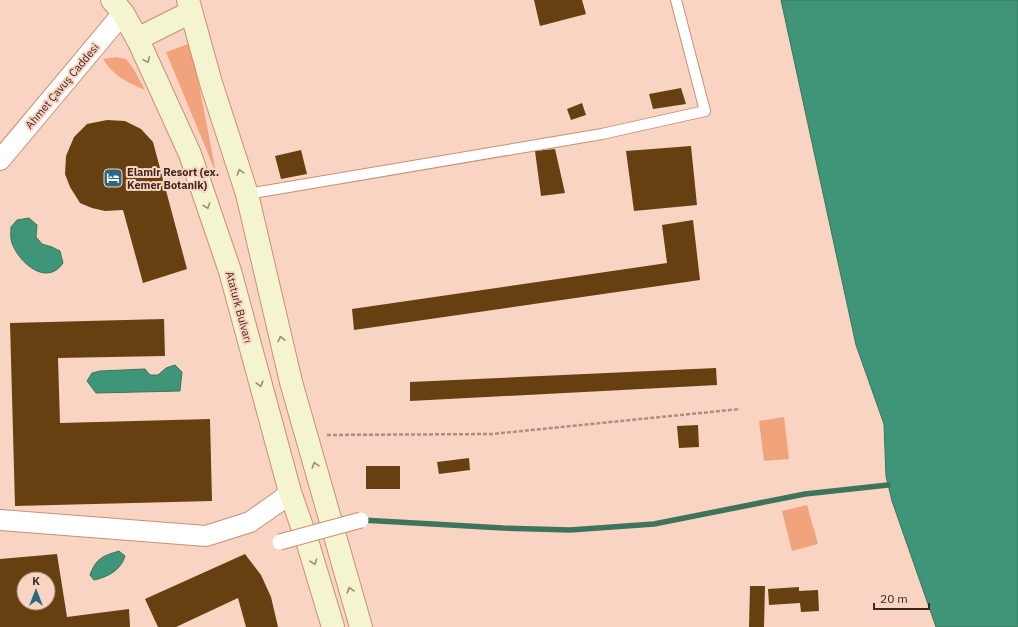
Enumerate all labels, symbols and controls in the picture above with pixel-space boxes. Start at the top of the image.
street label: Ahmet Çavuş Caddesi [22,40,102,132]
one-way arrow [142,56,150,63]
place label: Elamir Resort (ex. Kemer Botanik) [127,165,219,192]
hotel icon: Elamir Resort (ex. Kemer Botanik) [102,167,124,189]
one-way arrow [236,169,245,176]
one-way arrow [203,202,211,209]
street label: Ataturk Bulvarı [223,270,255,344]
one-way arrow [277,336,285,342]
one-way arrow [255,380,264,387]
one-way arrow [311,461,319,468]
one-way arrow [309,558,318,565]
north arrow [16,571,56,611]
text: K [32,574,40,588]
scale bar [874,585,929,611]
one-way arrow [347,586,355,593]
text: 20 m [880,591,908,606]

